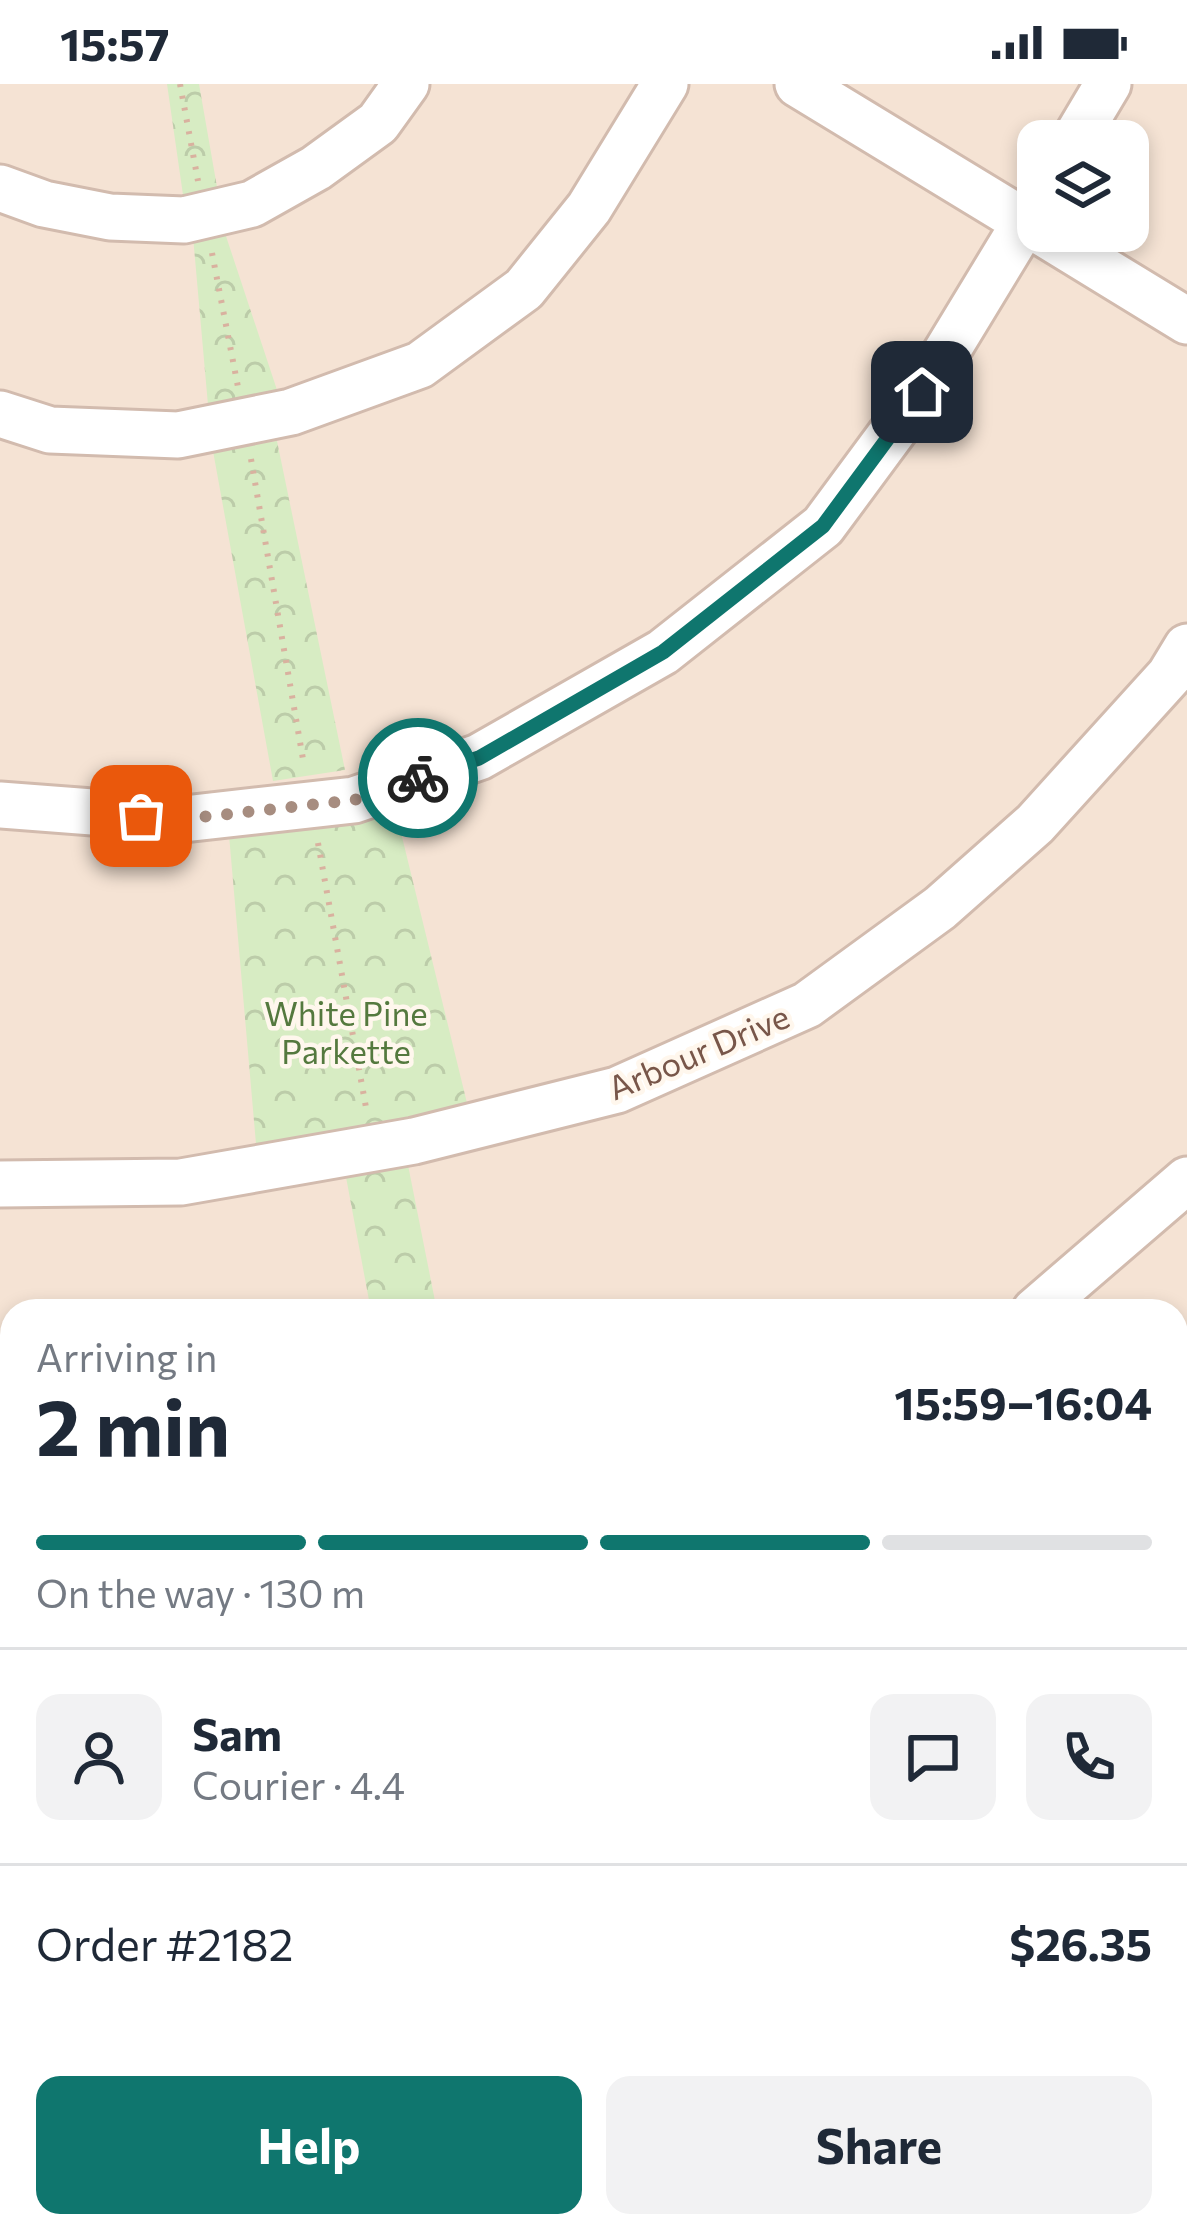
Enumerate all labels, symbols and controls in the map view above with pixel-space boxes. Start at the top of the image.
text: 15:57 [60,15,169,70]
map controls [1017,120,1149,252]
button: layers [1017,120,1149,252]
pin [871,341,973,443]
icon: home [889,359,955,425]
courier [358,718,478,838]
icon: bike [385,745,451,811]
pin [90,765,192,867]
icon: bag [108,783,174,849]
park label: White Pine Parkette [264,992,428,1071]
street label: Arbour Drive [601,994,795,1108]
text: Arriving in [36,1332,217,1380]
text: 15:59–16:04 [894,1374,1152,1429]
text: 2 min [36,1377,230,1472]
text: On the way · 130 m [36,1568,365,1616]
button: person [36,1694,162,1820]
button: chat [870,1694,996,1820]
button: phone [1026,1694,1152,1820]
text: Sam [192,1705,282,1760]
text: Courier · 4.4 [192,1760,405,1808]
text: Order #2182 [36,1915,293,1970]
text: $26.35 [1009,1915,1152,1970]
button: Help [36,2076,582,2214]
button: Share [606,2076,1152,2214]

